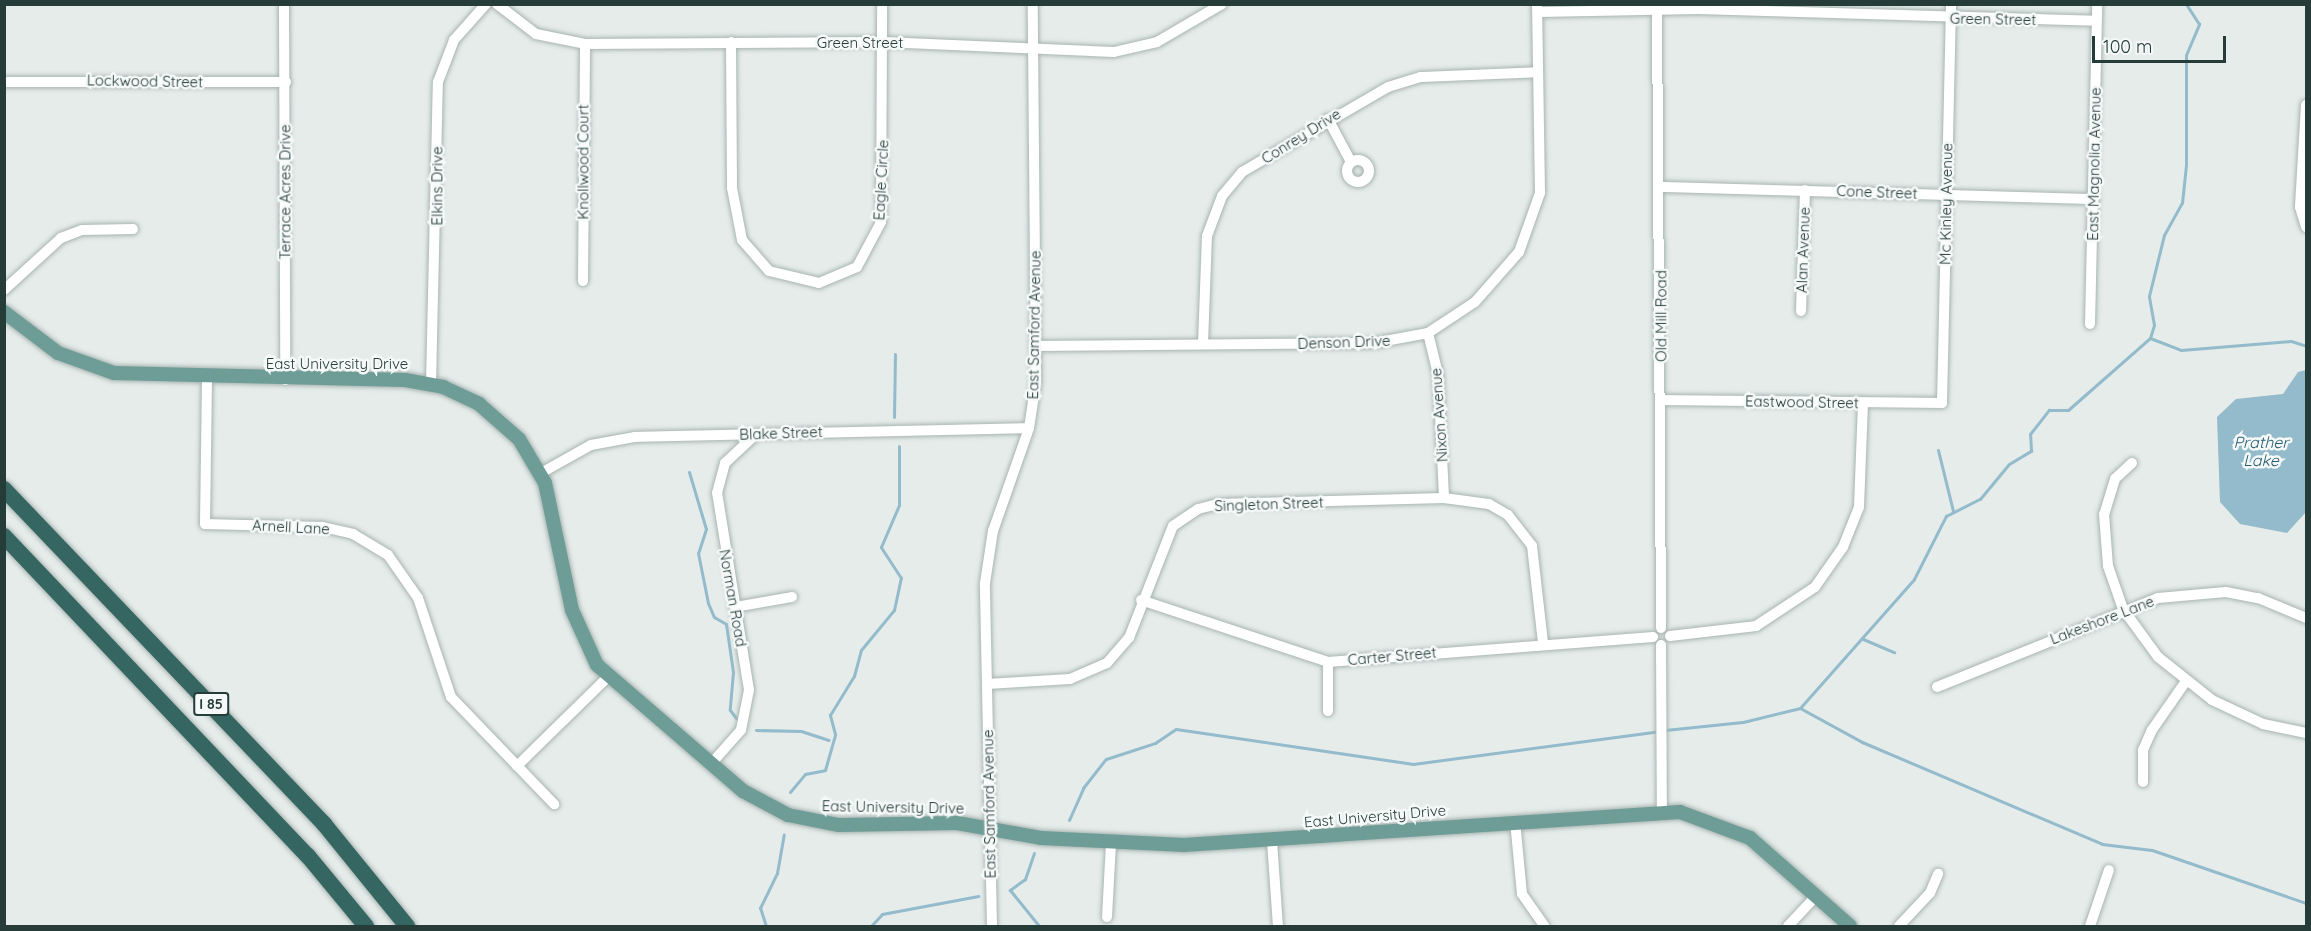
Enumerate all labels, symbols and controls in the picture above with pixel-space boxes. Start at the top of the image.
street label: Green Street [1950,9,2036,29]
scale bar [2095,24,2228,62]
street label: Green Street [817,34,903,52]
text: 100 m [2103,35,2152,58]
street label: Lockwood Street [87,71,203,91]
street label: East Magnolia Avenue [2084,87,2104,241]
street label: Knollwood Court [574,104,592,220]
street label: Conrey Drive [1258,104,1344,168]
street label: Terrace Acres Drive [276,124,294,260]
street label: Eagle Circle [870,139,892,221]
street label: Mc Kinley Avenue [1936,143,1956,265]
street label: Elkins Drive [428,146,446,226]
street label: Cone Street [1836,182,1918,202]
street label: Alan Avenue [1792,207,1814,293]
street label: East Samford Avenue [1024,250,1044,400]
street label: Old Mill Road [1652,270,1670,362]
street label: Denson Drive [1297,331,1391,353]
street label: East University Drive [266,355,408,373]
street label: Nixon Avenue [1427,367,1451,463]
street label: Eastwood Street [1745,392,1859,412]
street label: Blake Street [739,423,823,443]
water label: Prather Lake [2234,432,2288,470]
street label: Singleton Street [1214,493,1324,515]
street label: Arnell Lane [252,516,330,538]
street label: Norman Road [716,548,750,648]
street label: Lakeshore Lane [2047,592,2157,648]
street label: Carter Street [1347,643,1437,669]
road number: I 85 [193,693,229,715]
street label: East Samford Avenue [979,729,999,879]
street label: East University Drive [822,797,964,817]
street label: East University Drive [1303,801,1447,831]

